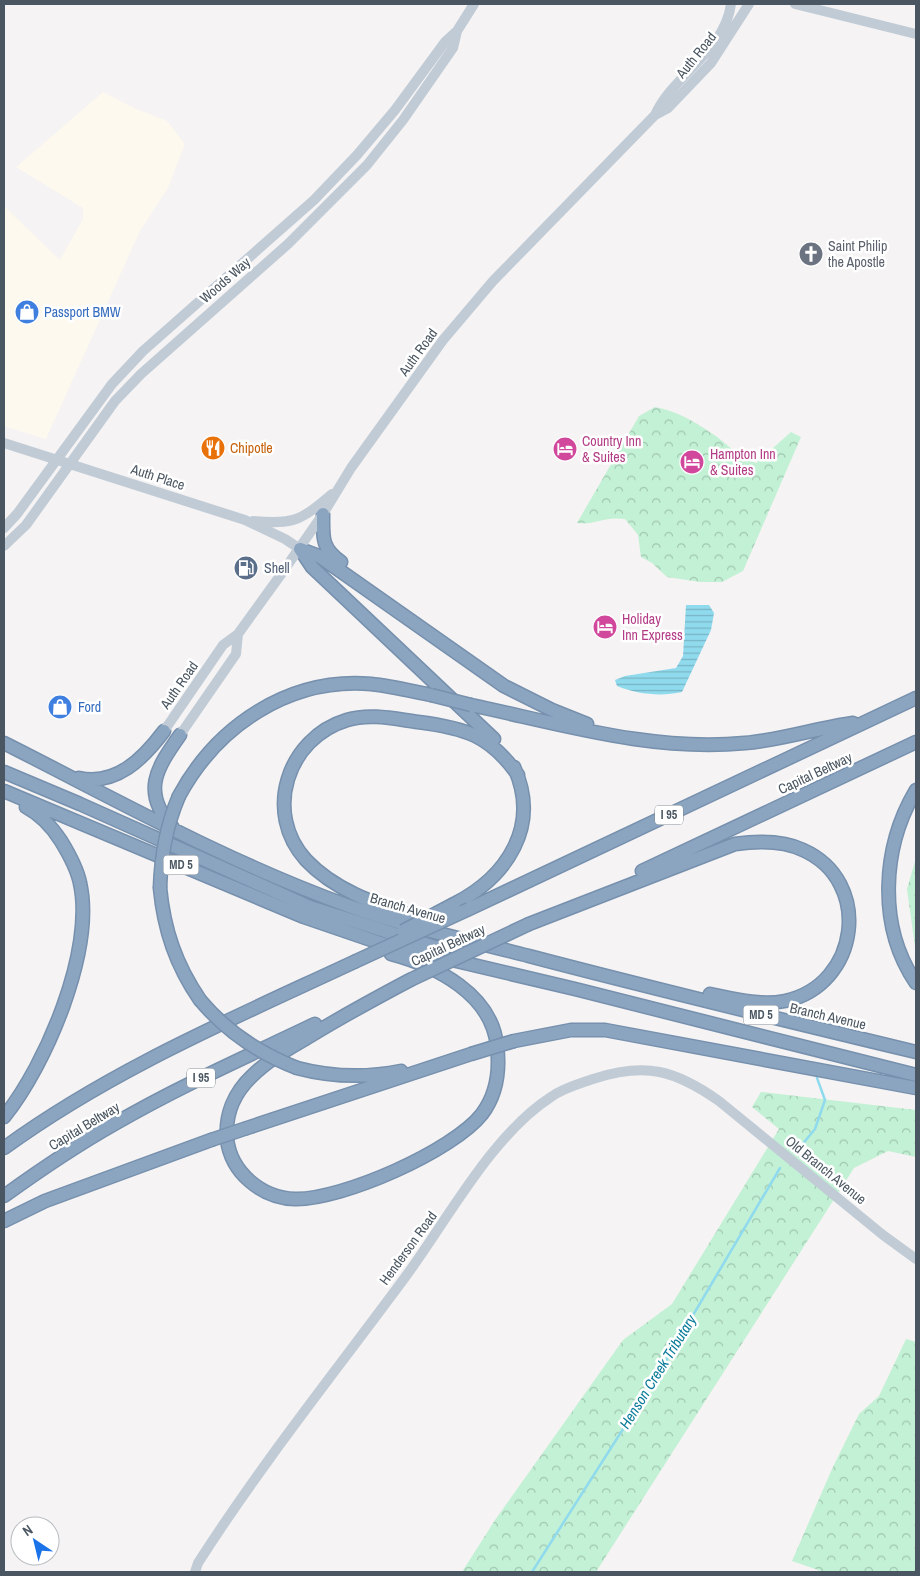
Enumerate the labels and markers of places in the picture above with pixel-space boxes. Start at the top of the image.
place label: Saint Philip the Apostle [828,237,887,271]
church icon: Saint Philip the Apostle [798,241,824,267]
shop icon: Passport BMW [14,299,40,325]
place label: Passport BMW [44,303,121,321]
place label: Country Inn & Suites [582,432,641,466]
restaurant icon: Chipotle [200,435,226,461]
hotel icon: Country Inn & Suites [552,436,578,462]
place label: Chipotle [230,439,273,457]
place label: Hampton Inn & Suites [710,445,776,479]
hotel icon: Hampton Inn & Suites [679,449,705,475]
fuel station icon: Shell [233,555,259,581]
place label: Shell [264,559,290,577]
place label: Holiday Inn Express [622,610,683,644]
hotel icon: Holiday Inn Express [592,614,618,640]
shop icon: Ford [47,694,73,720]
place label: Ford [78,698,101,716]

